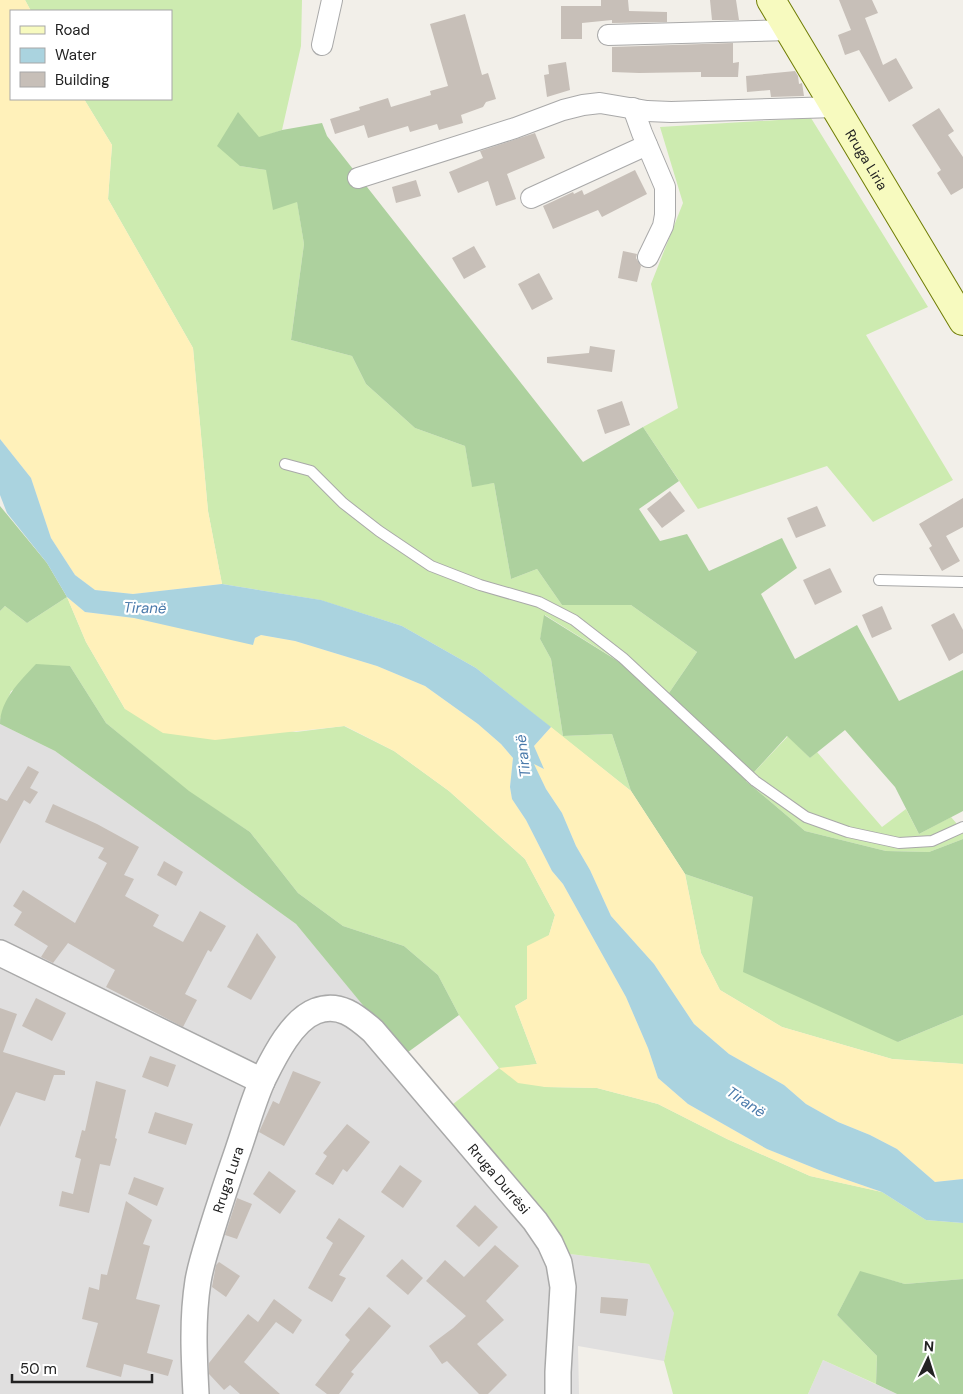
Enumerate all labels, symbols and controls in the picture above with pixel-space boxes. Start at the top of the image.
legend [10,10,172,100]
text: Road [55,20,90,40]
text: Water [55,45,97,65]
text: Building [55,70,110,90]
street label: Rruga Liria [841,126,892,193]
water label: Tiranë [123,598,167,618]
water label: Tiranë [510,733,536,779]
water label: Tiranë [723,1082,770,1123]
street label: Rruga Durrësi [464,1140,534,1218]
street label: Rruga Lura [209,1144,248,1215]
north arrow [903,1334,953,1384]
text: N [923,1337,935,1355]
scale bar [12,1352,152,1384]
text: 50 m [20,1359,57,1379]

